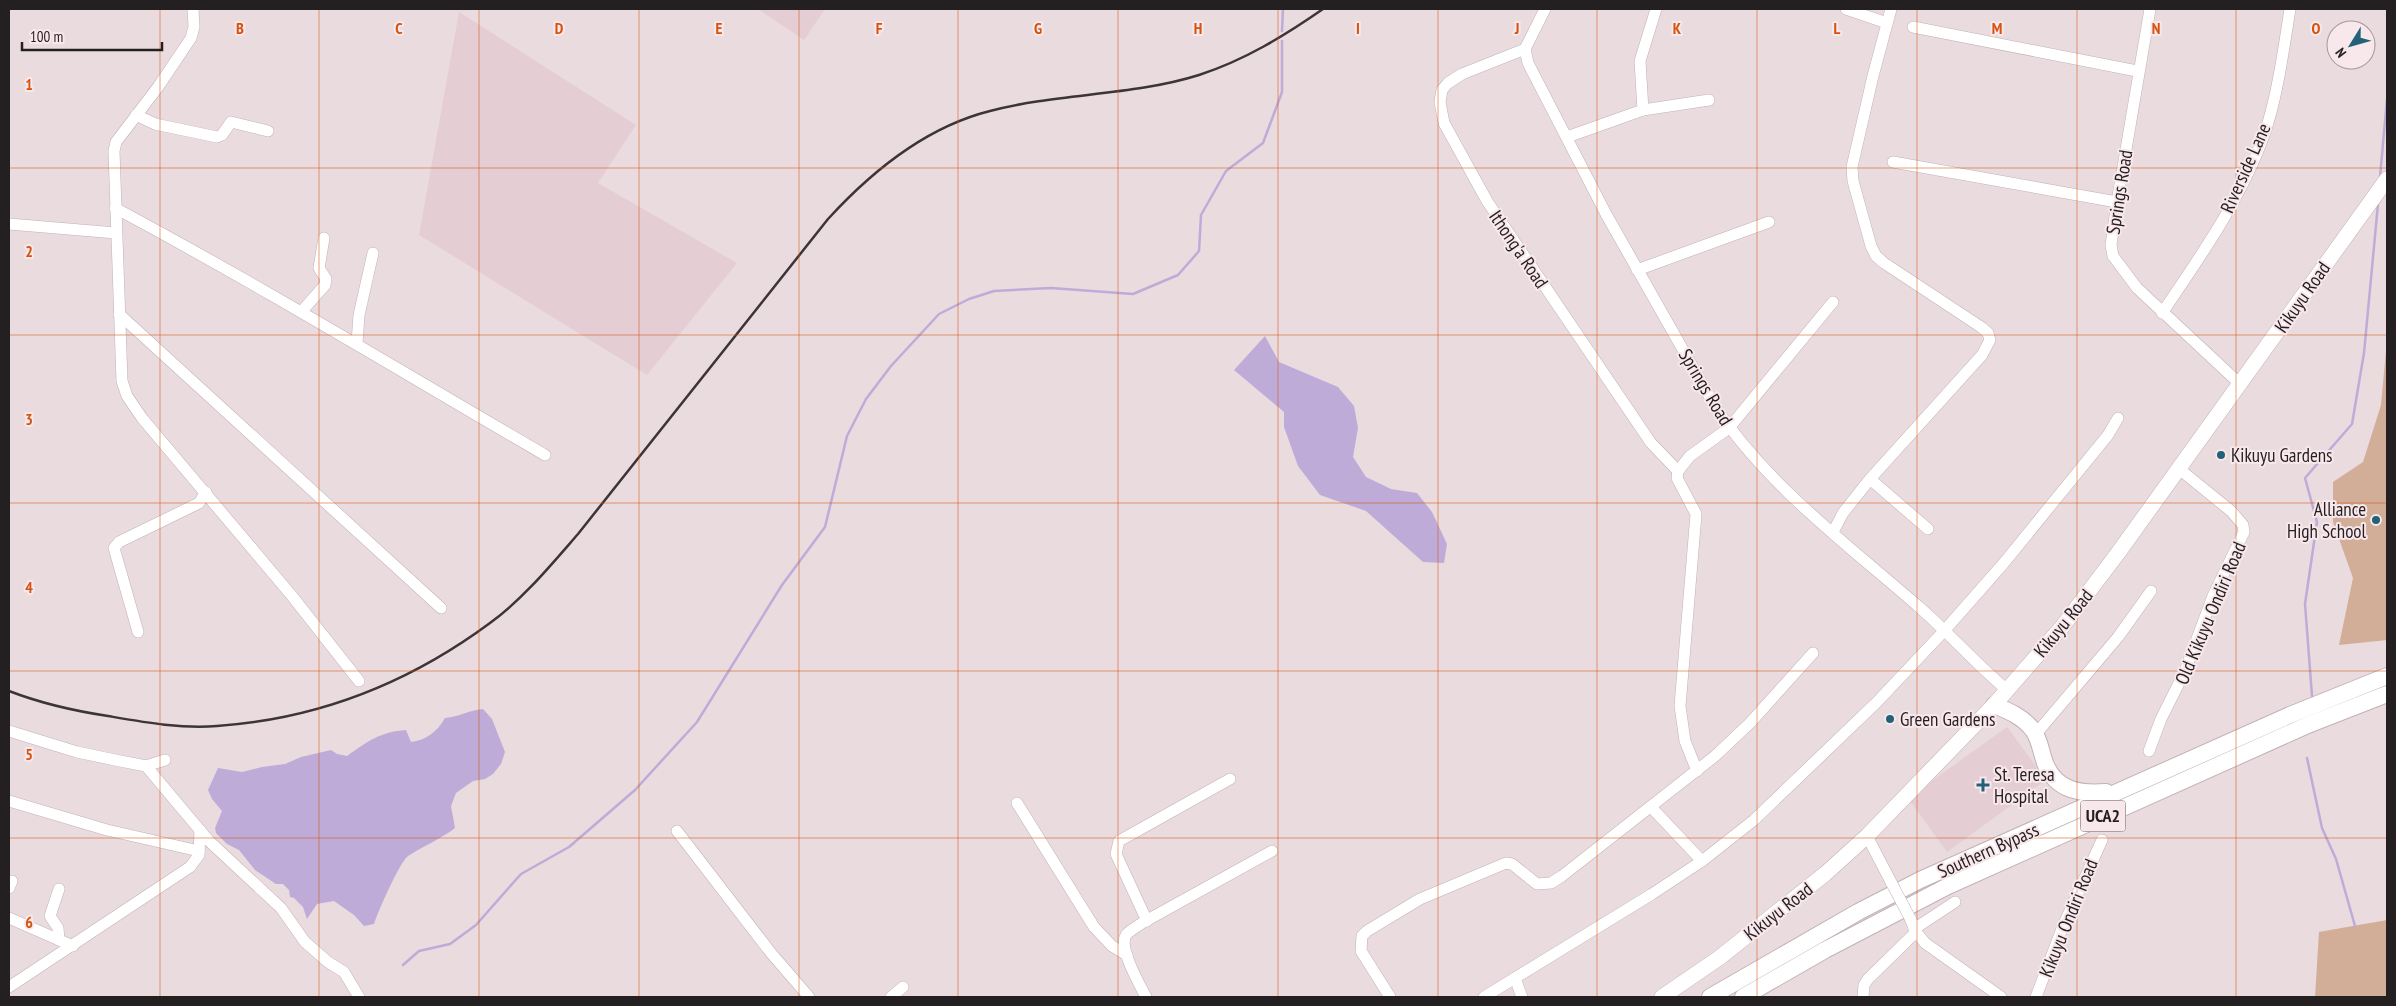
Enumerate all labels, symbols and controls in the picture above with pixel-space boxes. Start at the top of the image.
text: B [236,18,244,38]
text: C [395,18,403,38]
text: D [555,18,564,38]
text: E [716,18,723,38]
text: F [876,18,883,38]
text: G [1034,18,1042,38]
text: H [1194,18,1202,38]
text: I [1356,18,1360,38]
text: J [1514,18,1519,38]
text: K [1673,18,1682,38]
text: L [1834,18,1841,38]
text: M [1992,18,2002,38]
text: N [2152,18,2160,38]
text: O [2312,18,2321,38]
scale bar [22,20,162,52]
north arrow [2326,20,2376,70]
text: 100 m [30,27,63,46]
text: N [2331,44,2350,61]
text: 1 [25,74,33,94]
street label: Riverside Lane [2215,119,2275,217]
street label: Springs Road [2100,148,2138,236]
street label: Ithong'a Road [1484,205,1554,293]
text: 2 [25,241,33,261]
street label: Kikuyu Road [2269,257,2335,337]
street label: Springs Road [1674,344,1738,430]
text: 3 [25,409,33,429]
place label: Kikuyu Gardens [2231,443,2333,467]
marker: Kikuyu Gardens [2215,449,2227,461]
place label: Alliance High School [2287,497,2367,543]
marker: Alliance High School [2370,514,2382,526]
street label: Old Kikuyu Ondiri Road [2169,538,2251,688]
text: 4 [25,577,33,597]
street label: Kikuyu Road [2028,584,2098,662]
place label: Green Gardens [1900,707,1995,731]
marker: Green Gardens [1884,713,1896,725]
text: 5 [25,744,33,764]
place label: St. Teresa Hospital [1994,762,2054,808]
marker: St. Teresa Hospital [1976,778,1990,792]
road number: UCA2 [2080,800,2126,831]
street label: Southern Bypass [1934,817,2042,883]
street label: Kikuyu Ondiri Road [2033,855,2103,981]
street label: Kikuyu Road [1739,877,1817,945]
text: 6 [25,912,33,932]

